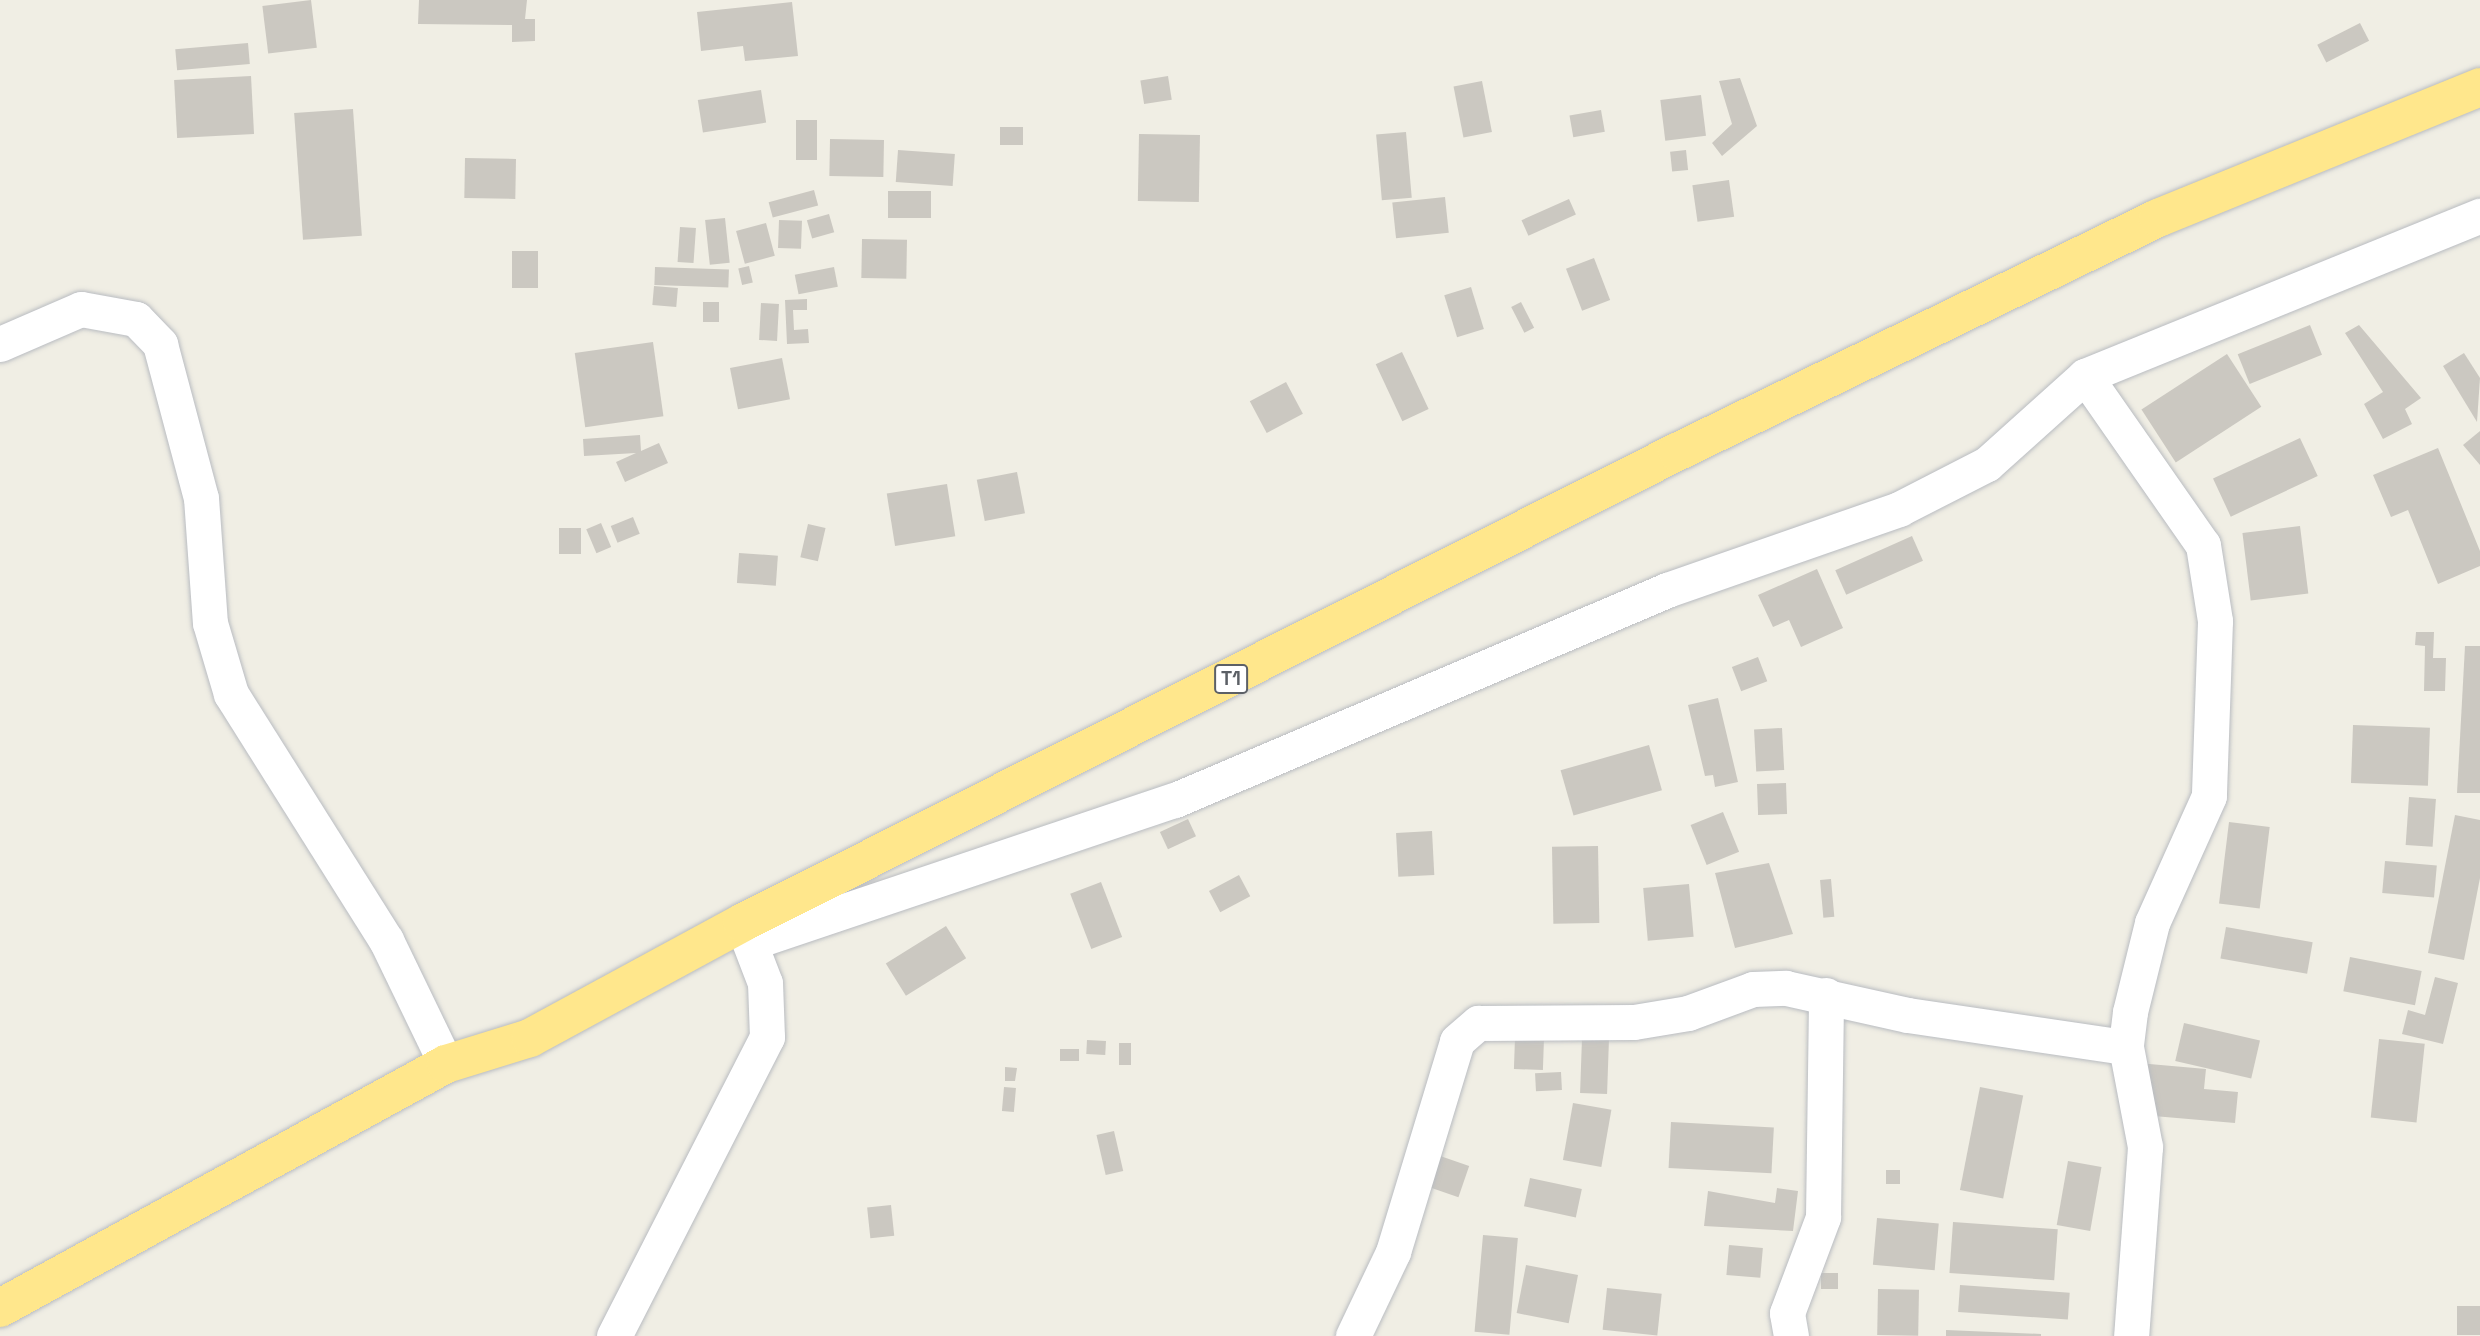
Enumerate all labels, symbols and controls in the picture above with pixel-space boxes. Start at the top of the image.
road number: T1 [1214,664,1248,694]

